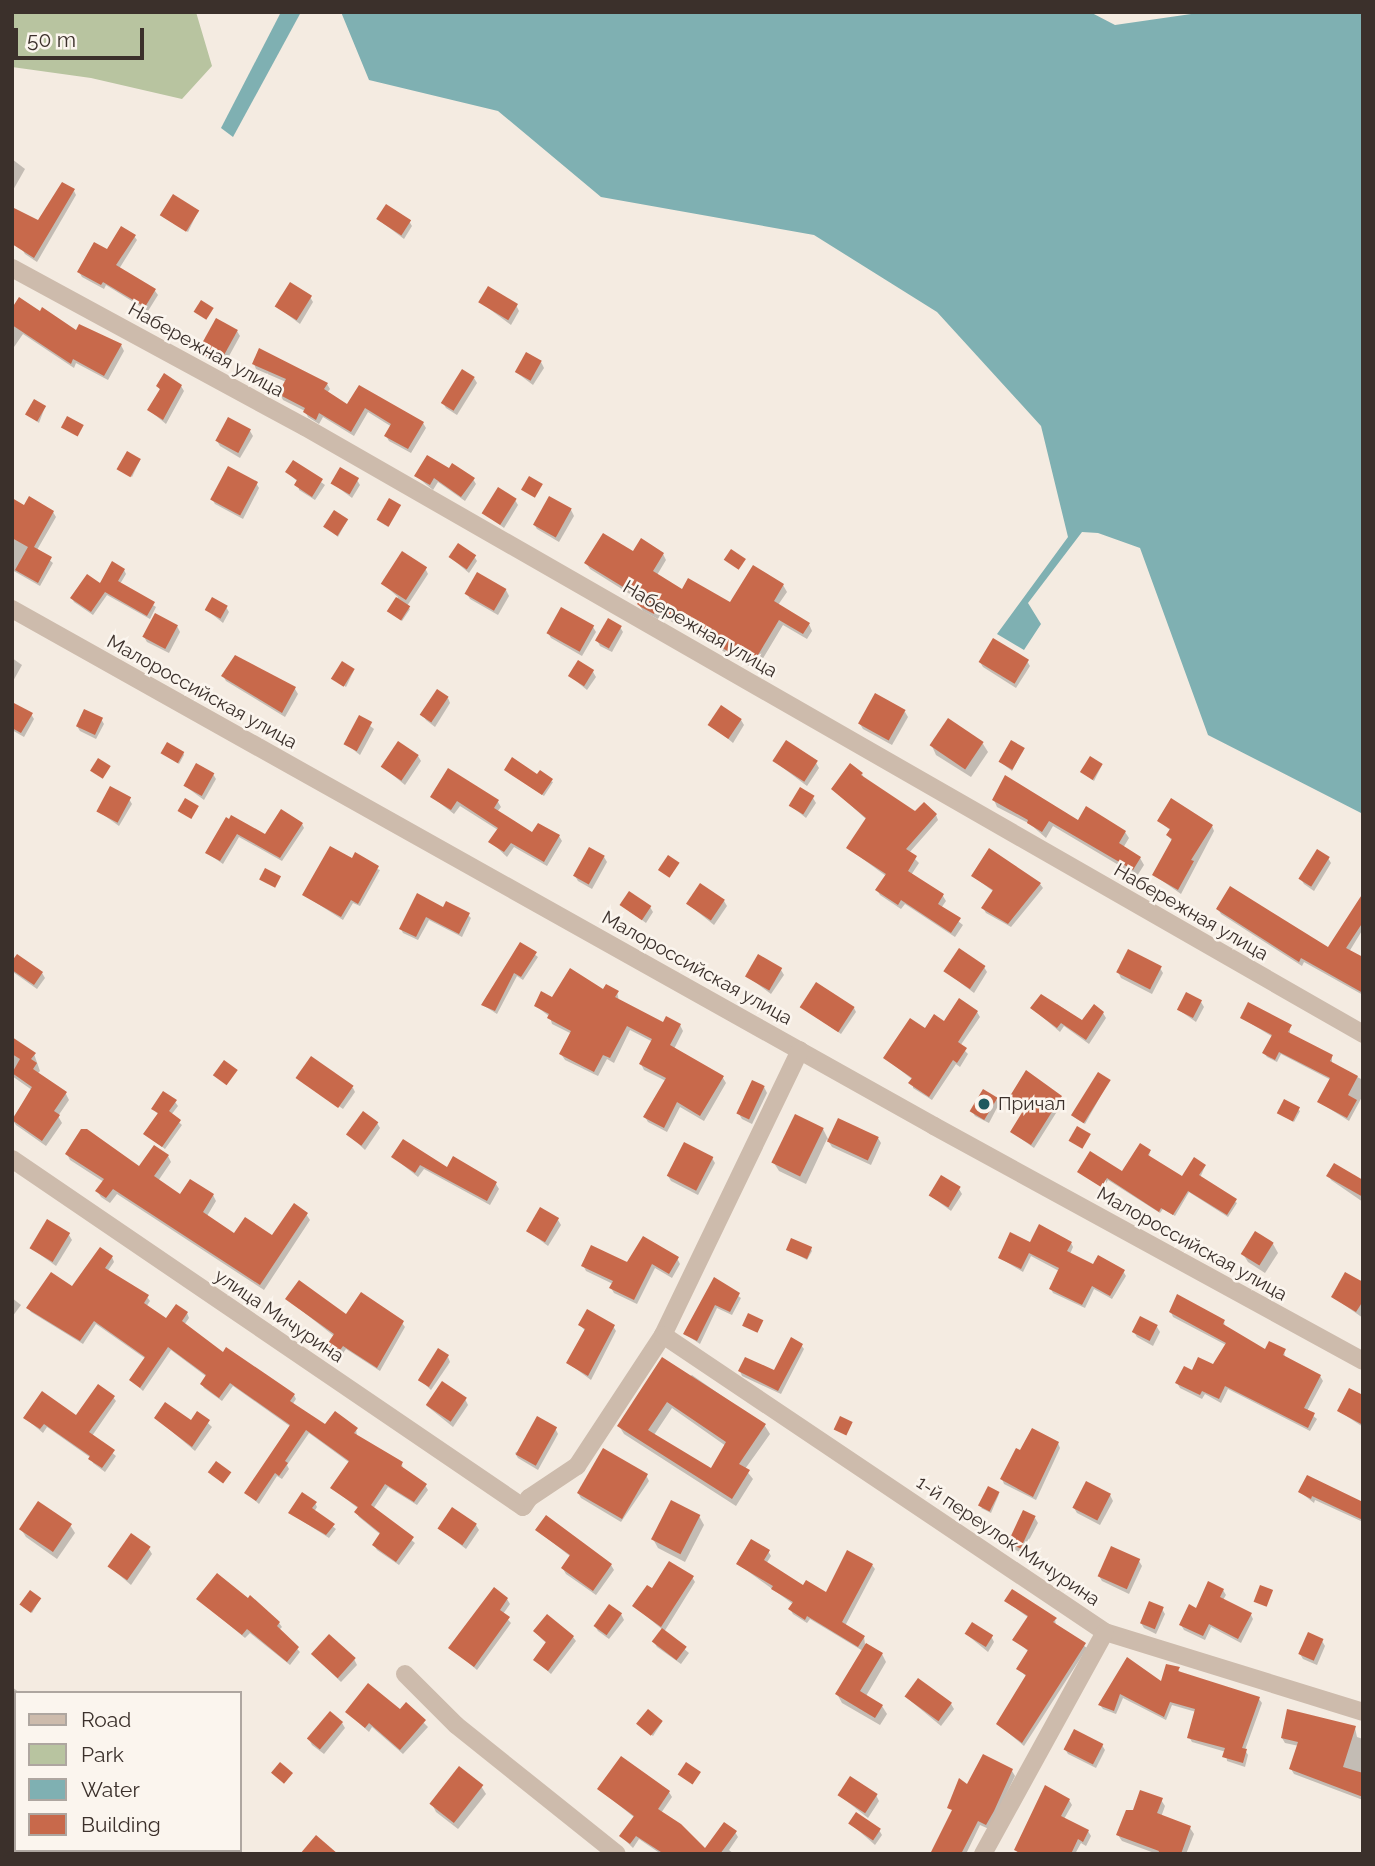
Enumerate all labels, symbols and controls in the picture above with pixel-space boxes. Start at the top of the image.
scale bar [18,14,147,58]
text: 50 m [27,27,76,52]
street label: Набережная улица [124,298,288,402]
street label: Набережная улица [619,575,781,683]
street label: Малороссийская улица [103,630,301,754]
street label: Набережная улица [1110,858,1272,966]
street label: Малороссийская улица [598,906,796,1030]
place label: Причал [998,1093,1066,1115]
marker: Причал [976,1096,992,1112]
street label: Малороссийская улица [1093,1182,1291,1306]
street label: улица Мичурина [210,1264,348,1368]
street label: 1-й переулок Мичурина [912,1471,1104,1611]
legend [14,1691,242,1852]
text: Road [81,1707,131,1732]
text: Park [81,1742,124,1767]
text: Water [81,1777,140,1802]
text: Building [81,1812,161,1837]

